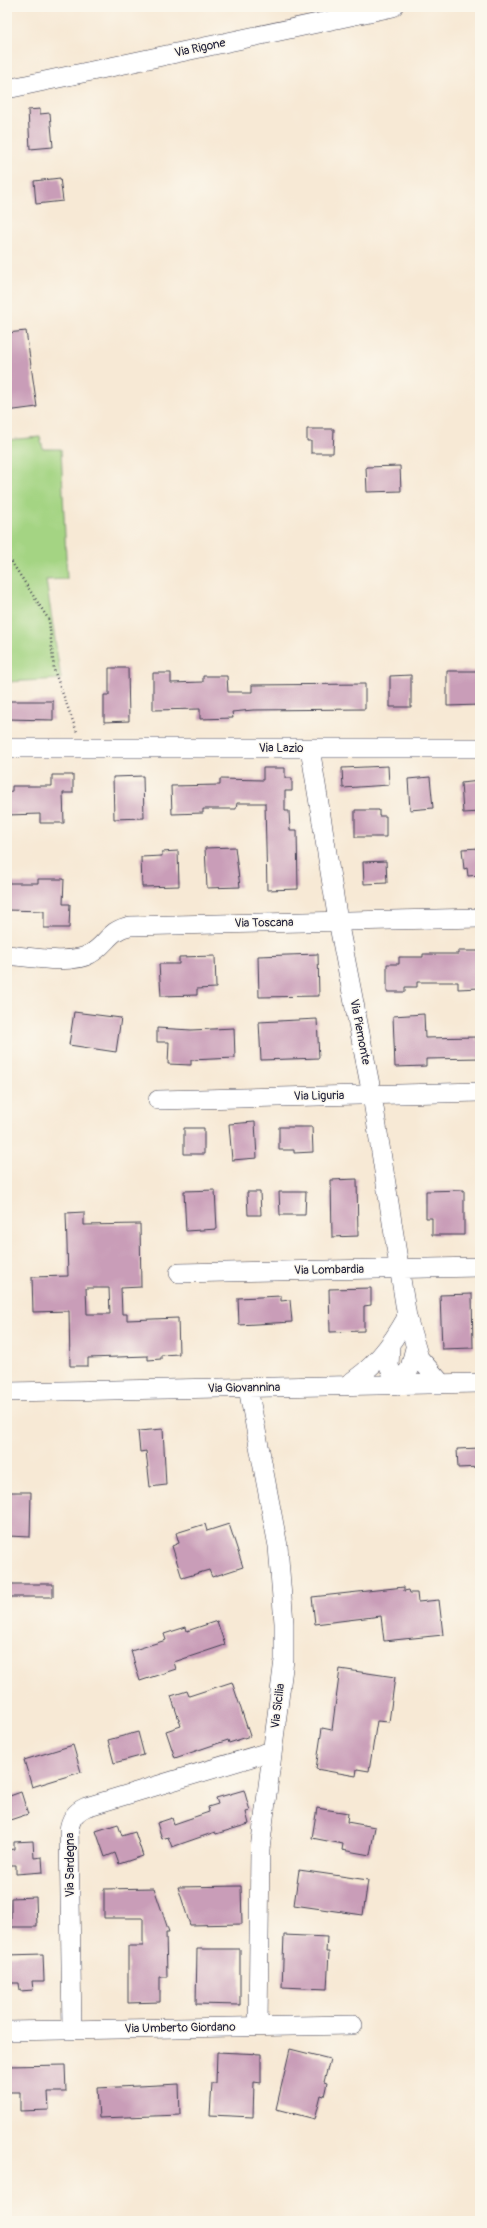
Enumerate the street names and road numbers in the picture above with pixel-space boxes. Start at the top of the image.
street label: Via Rigone [173,35,227,61]
street label: Via Lazio [259,741,304,756]
street label: Via Toscana [234,915,294,931]
street label: Via Piemonte [346,998,374,1066]
street label: Via Liguria [294,1088,345,1104]
street label: Via Lombardia [294,1262,365,1278]
street label: Via Giovannina [208,1380,281,1396]
street label: Via Sicilia [268,1682,288,1729]
street label: Via Sardegna [63,1832,78,1897]
street label: Via Umberto Giordano [124,2020,236,2036]

